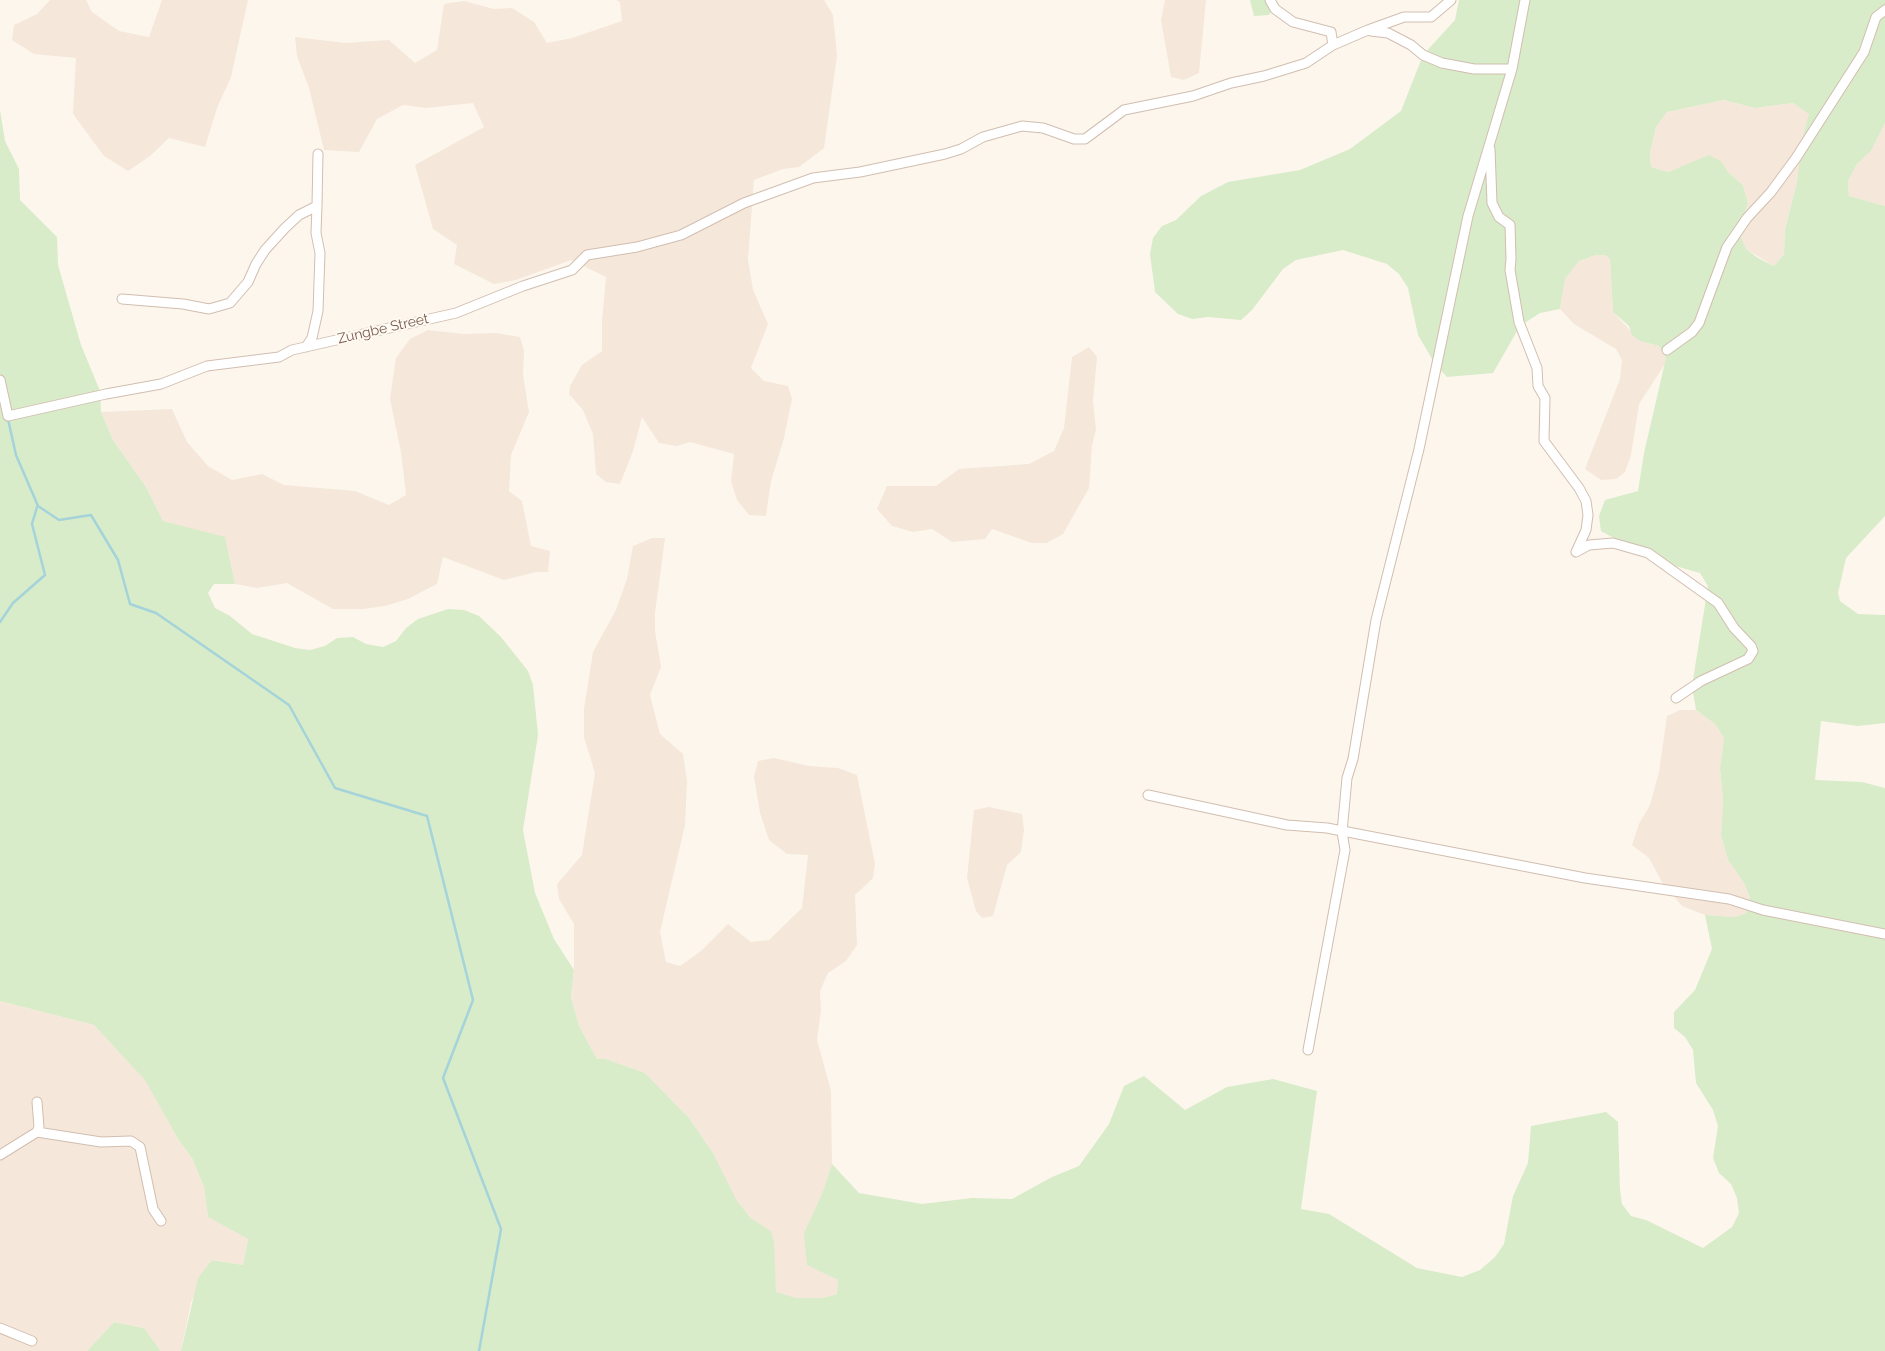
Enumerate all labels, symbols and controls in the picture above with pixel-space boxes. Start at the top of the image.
street label: Zungbe Street [336,310,430,348]

